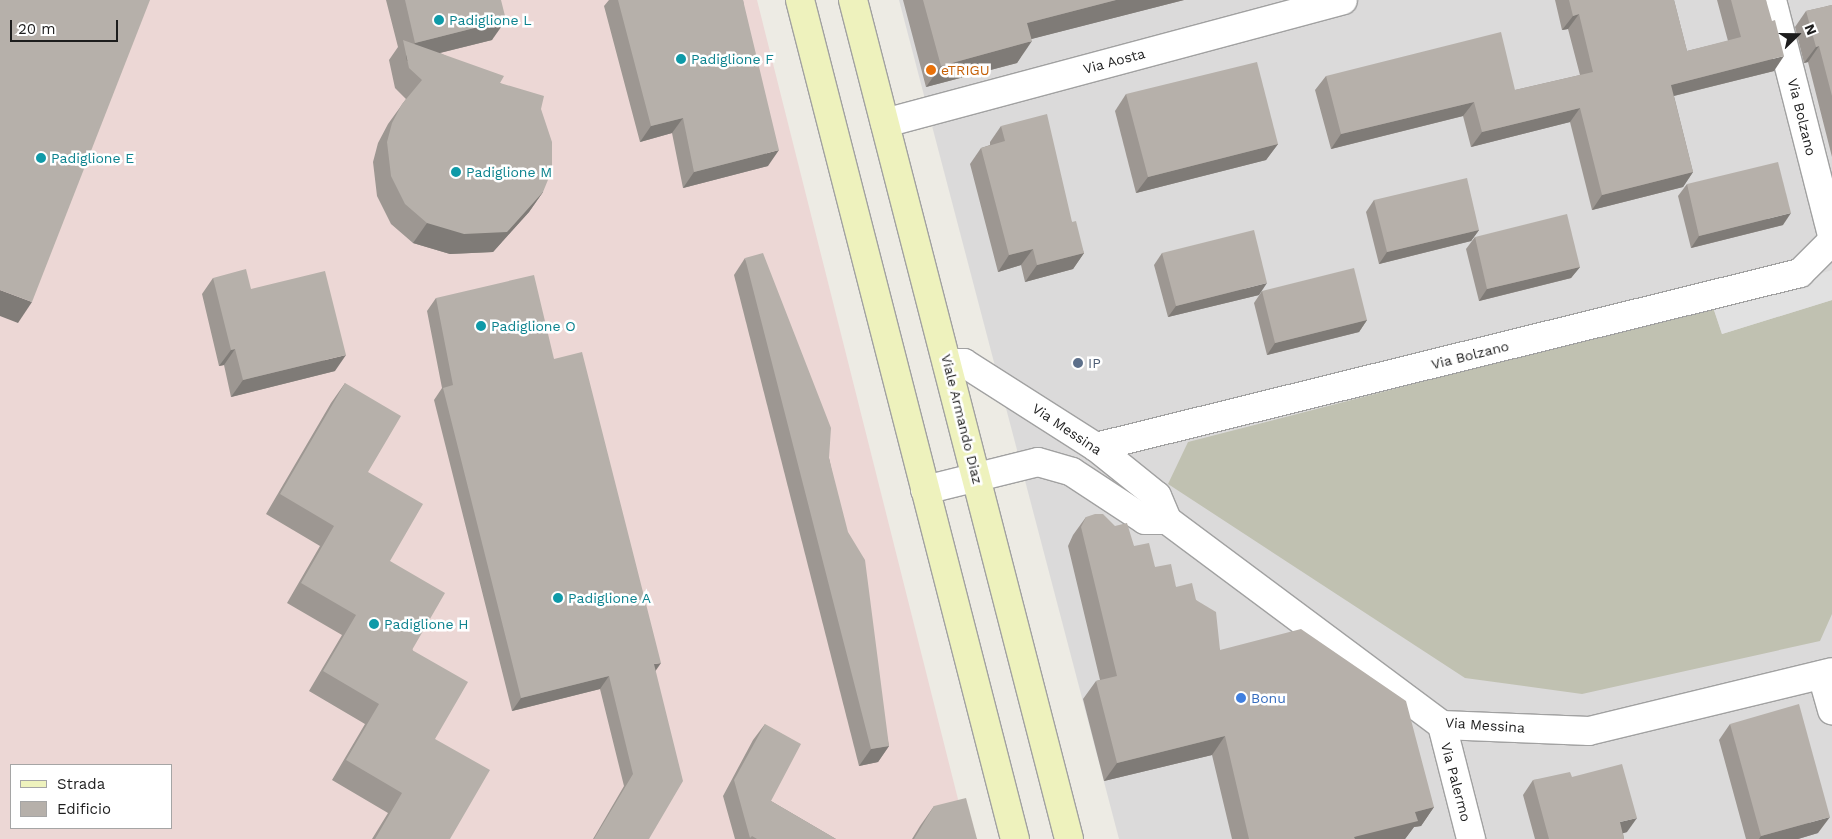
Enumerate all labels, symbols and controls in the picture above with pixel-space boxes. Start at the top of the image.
scale bar [12,10,120,42]
north arrow [1772,10,1822,60]
place label: Padiglione L [449,12,532,28]
marker: Padiglione L [433,14,445,26]
text: 20 m [18,20,56,38]
text: N [1802,22,1820,37]
street label: Via Aosta [1081,45,1147,77]
place label: Padiglione F [691,51,774,67]
marker: Padiglione F [675,53,687,65]
place label: eTRIGU [941,62,990,78]
marker: eTRIGU [925,64,937,76]
street label: Via Bolzano [1784,76,1820,158]
place label: Padiglione E [51,150,134,166]
marker: Padiglione E [35,152,47,164]
place label: Padiglione M [466,164,552,180]
marker: Padiglione M [450,166,462,178]
place label: Padiglione O [491,318,576,334]
marker: Padiglione O [475,320,487,332]
street label: Via Bolzano [1429,337,1511,373]
street label: Viale Armando Diaz [938,352,986,486]
place label: IP [1088,355,1101,371]
marker: IP [1072,357,1084,369]
street label: Via Messina [1029,400,1105,458]
place label: Padiglione A [568,590,652,606]
marker: Padiglione A [552,592,564,604]
place label: Padiglione H [384,616,469,632]
marker: Padiglione H [368,618,380,630]
place label: Bonu [1251,690,1286,706]
marker: Bonu [1235,692,1247,704]
street label: Via Messina [1444,714,1526,736]
street label: Via Palermo [1437,740,1475,824]
legend [10,764,172,829]
text: Strada [57,775,105,793]
text: Edificio [57,800,111,818]

